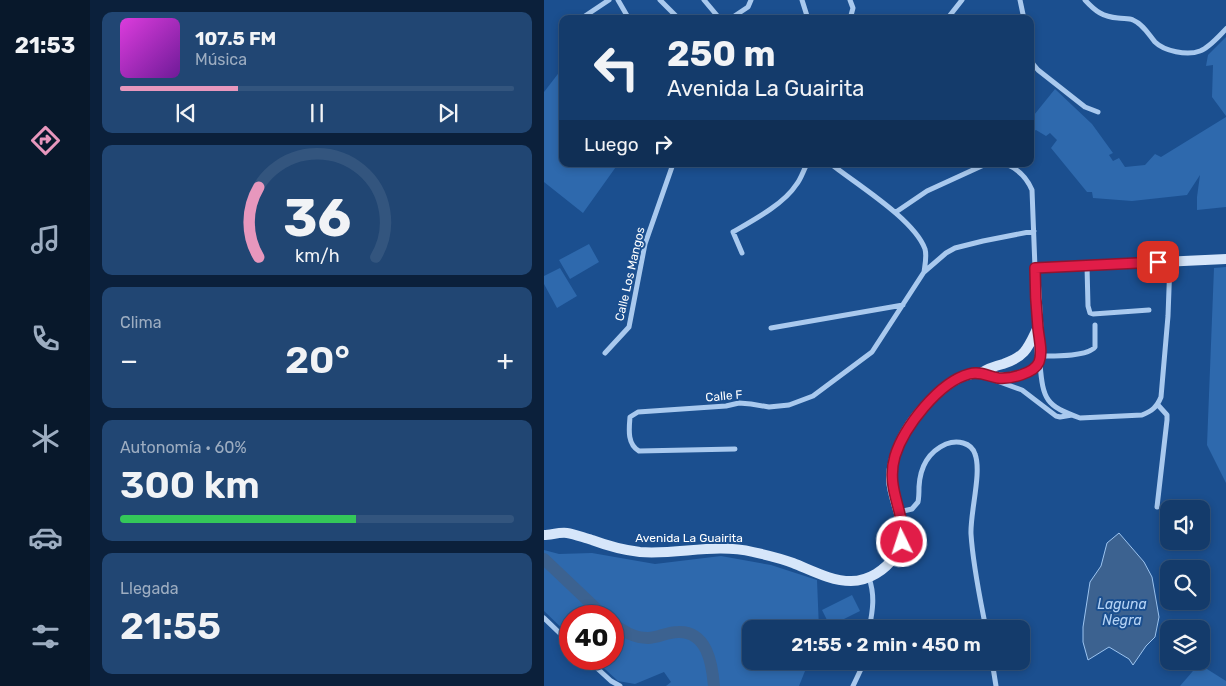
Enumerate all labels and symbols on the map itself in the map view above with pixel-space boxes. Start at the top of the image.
street label: Calle Los Mangos [612,226,648,322]
pin [1137,241,1179,283]
street label: Calle F [705,387,743,405]
position arrow [875,515,927,567]
street label: Avenida La Guairita [635,531,743,545]
water label: Laguna Negra [1097,596,1147,629]
speed limit sign: 40 [559,605,624,670]

